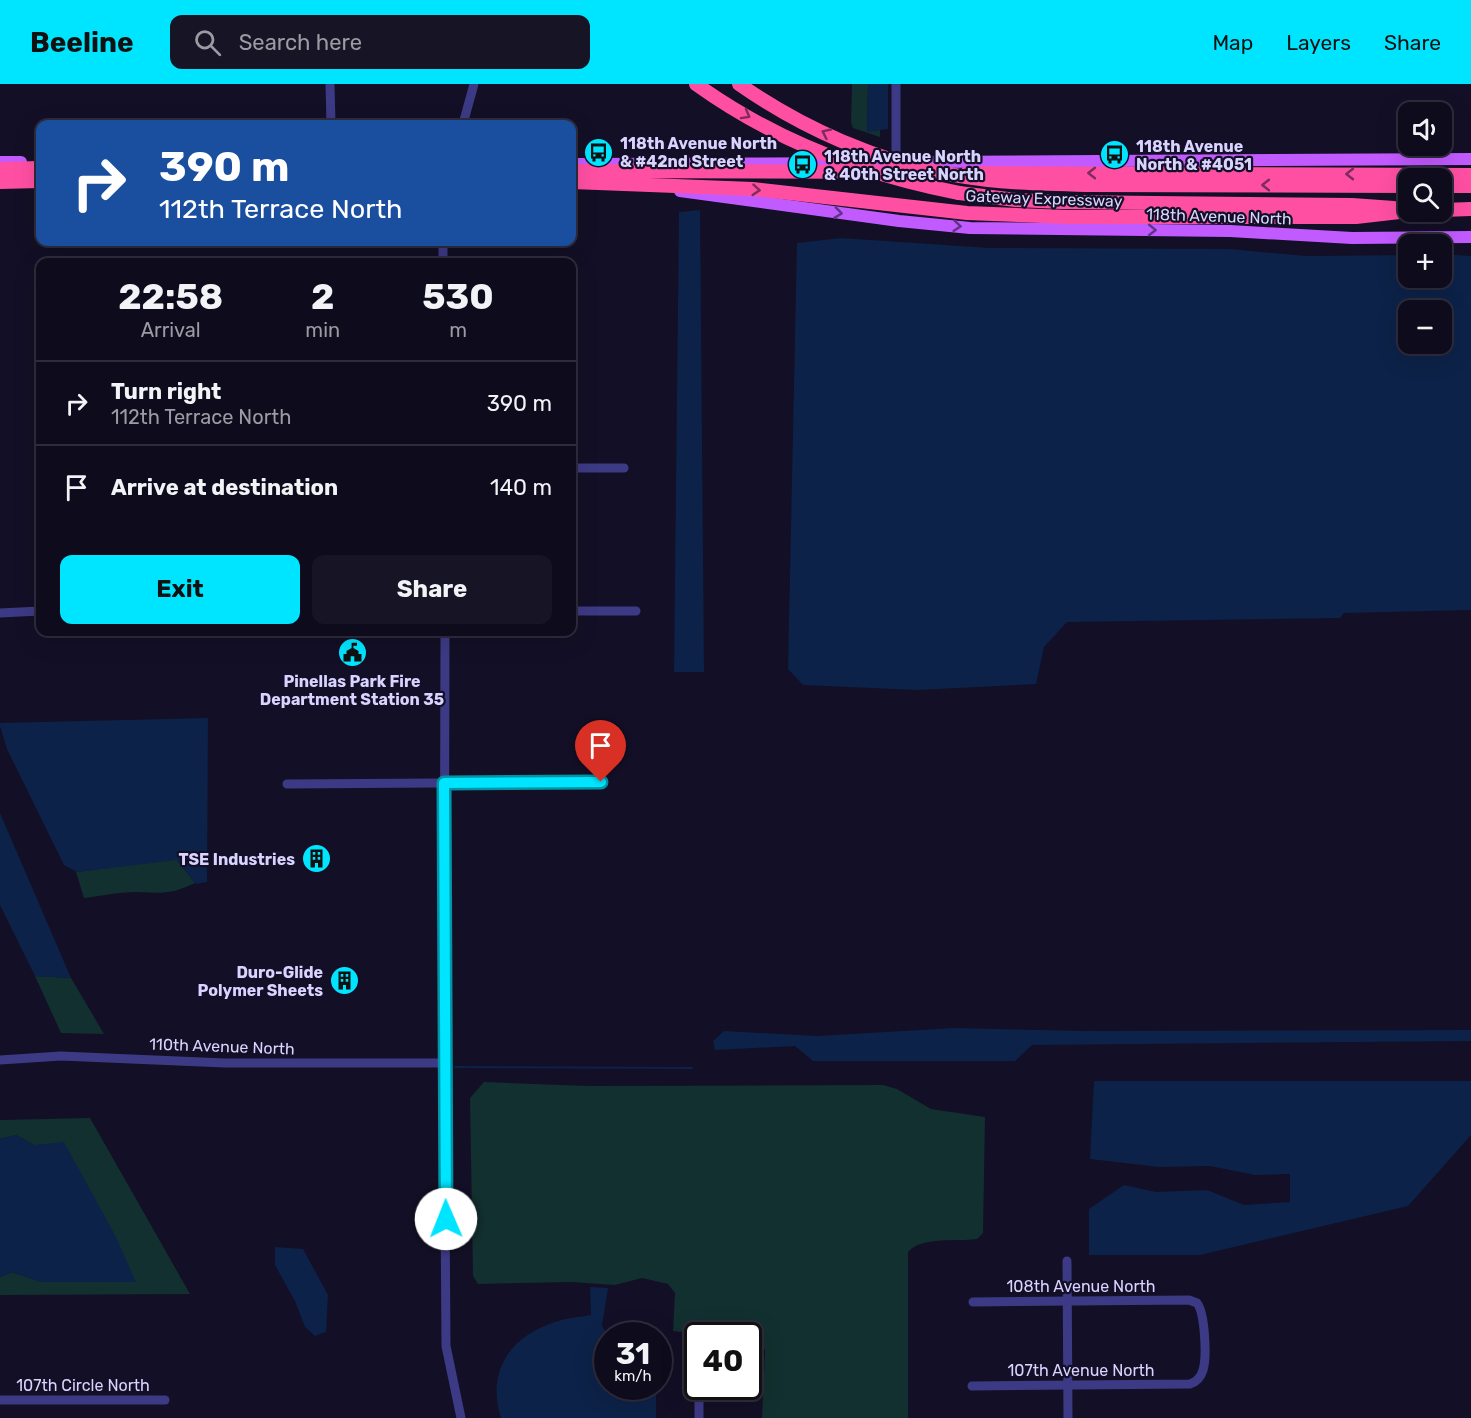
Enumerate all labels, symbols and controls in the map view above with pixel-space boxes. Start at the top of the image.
search box [170,15,590,69]
text: Beeline [30,26,134,59]
icon: search [191,26,224,59]
text: Search here [239,29,362,56]
text: Map [1212,30,1253,55]
text: Layers [1286,30,1351,55]
text: Share [1384,30,1441,55]
map controls [1398,102,1452,354]
button: sound [1398,102,1452,156]
one-way arrow [740,108,750,119]
one-way arrow [821,129,832,141]
place label: 118th Avenue North & #42nd Street [620,134,777,171]
bus stop icon: 118th Avenue North & #42nd Street [583,136,615,168]
place label: 118th Avenue North & #4051 [1136,137,1252,174]
bus stop icon: 118th Avenue North & #4051 [1099,139,1131,171]
text: 390 m [159,142,290,192]
icon: right [60,144,138,222]
place label: 118th Avenue North & 40th Street North [824,147,984,184]
bus stop icon: 118th Avenue North & 40th Street North [787,149,819,181]
one-way arrow [1087,167,1096,179]
one-way arrow [1345,168,1354,180]
button: search [1398,168,1452,222]
one-way arrow [1262,179,1271,191]
one-way arrow [751,183,760,196]
street label: Gateway Expressway [965,186,1123,211]
text: 112th Terrace North [159,193,402,225]
street label: 118th Avenue North [1146,204,1292,229]
one-way arrow [834,207,843,219]
one-way arrow [953,220,962,233]
one-way arrow [1148,224,1157,236]
button: + [1398,234,1452,288]
text: 22:58 [118,275,223,318]
text: 2 [311,275,334,318]
text: 530 [422,275,494,318]
button: − [1398,300,1452,354]
text: Arrival [141,318,201,342]
text: min [305,318,340,342]
text: m [449,318,467,342]
text: Turn right [111,378,221,405]
icon: right [60,387,93,420]
text: 390 m [487,390,552,417]
text: 112th Terrace North [111,405,291,429]
icon: arrive [60,471,93,504]
text: Arrive at destination [111,474,338,501]
text: 140 m [490,474,552,501]
button: Exit [60,555,300,624]
button: Share [312,555,552,624]
public building icon: Pinellas Park Fire Department Station 35 [336,637,368,669]
place label: Pinellas Park Fire Department Station 35 [260,672,444,709]
pin [575,720,626,782]
icon: arrive [584,729,617,762]
building icon: TSE Industries [300,843,332,875]
place label: TSE Industries [178,850,295,869]
place label: Duro-Glide Polymer Sheets [198,963,323,1000]
building icon: Duro-Glide Polymer Sheets [328,965,360,997]
street label: 110th Avenue North [149,1034,295,1059]
position arrow [414,1187,478,1251]
street label: 108th Avenue North [1006,1277,1156,1296]
speed limit sign: 40 [684,1322,762,1400]
text: 31 [616,1336,650,1372]
street label: 107th Avenue North [1007,1361,1155,1380]
text: km/h [614,1367,652,1385]
street label: 107th Circle North [16,1376,150,1395]

